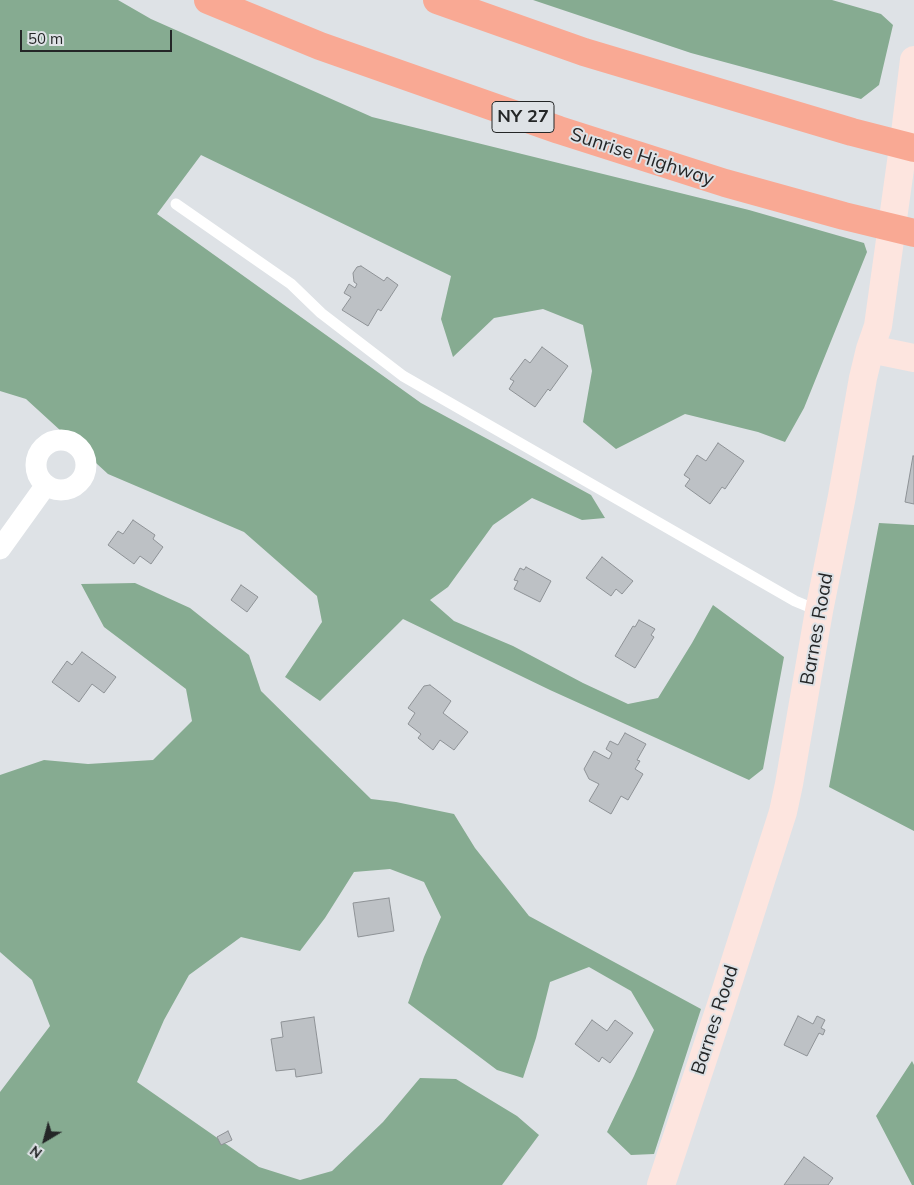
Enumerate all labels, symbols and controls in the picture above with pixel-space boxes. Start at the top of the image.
scale bar [22,20,175,52]
text: 50 m [28,29,63,48]
road number: NY 27 [492,101,554,132]
street label: Sunrise Highway [567,123,717,191]
street label: Barnes Road [796,571,838,687]
street label: Barnes Road [687,962,743,1078]
north arrow [20,1115,70,1165]
text: N [26,1142,46,1162]

